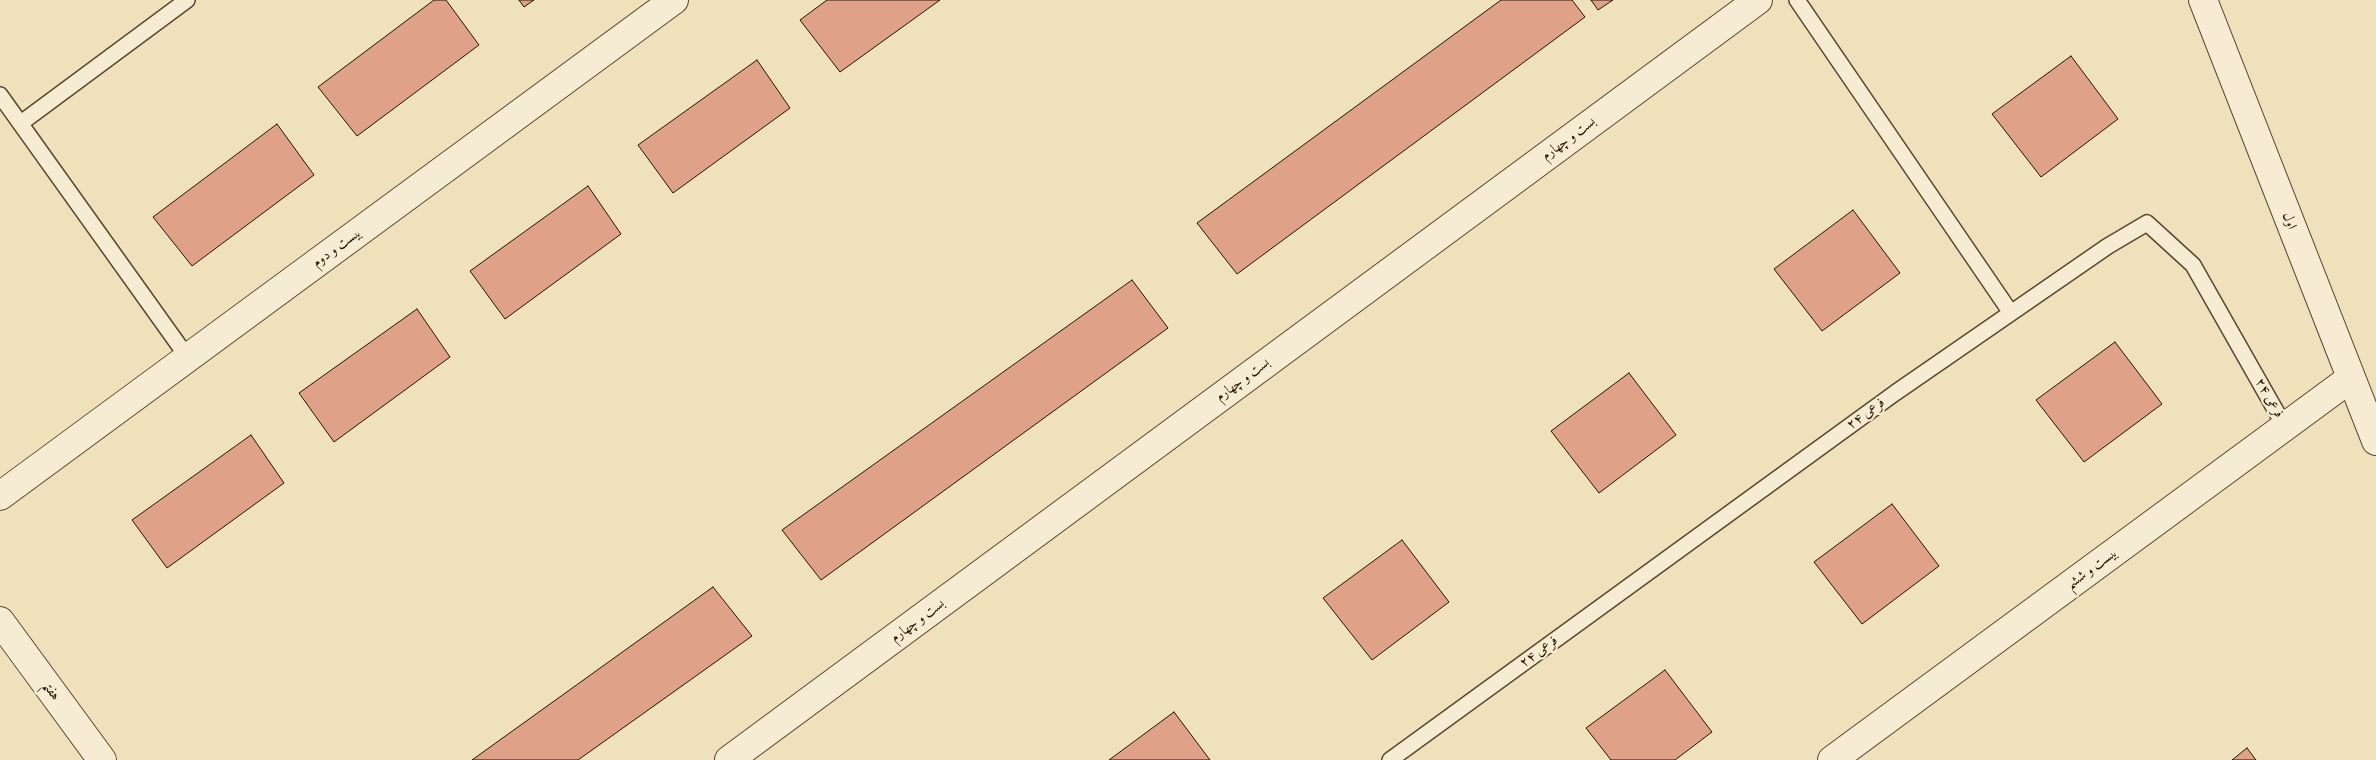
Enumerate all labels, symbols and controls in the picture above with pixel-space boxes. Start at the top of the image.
street label: بست و چهارم [1538,114,1600,164]
street label: اول [2278,210,2300,232]
street label: بیست و دوم [309,225,365,271]
street label: بست و چهارم [1212,355,1274,405]
street label: فرعی ۲۴ [2251,375,2287,421]
street label: فرعی ۲۴ [1844,395,1888,433]
street label: بیست و ششم [2063,545,2121,593]
street label: بست و چهارم [887,596,949,646]
street label: فرعی ۲۴ [1517,633,1561,671]
street label: هفتم [38,678,64,704]

